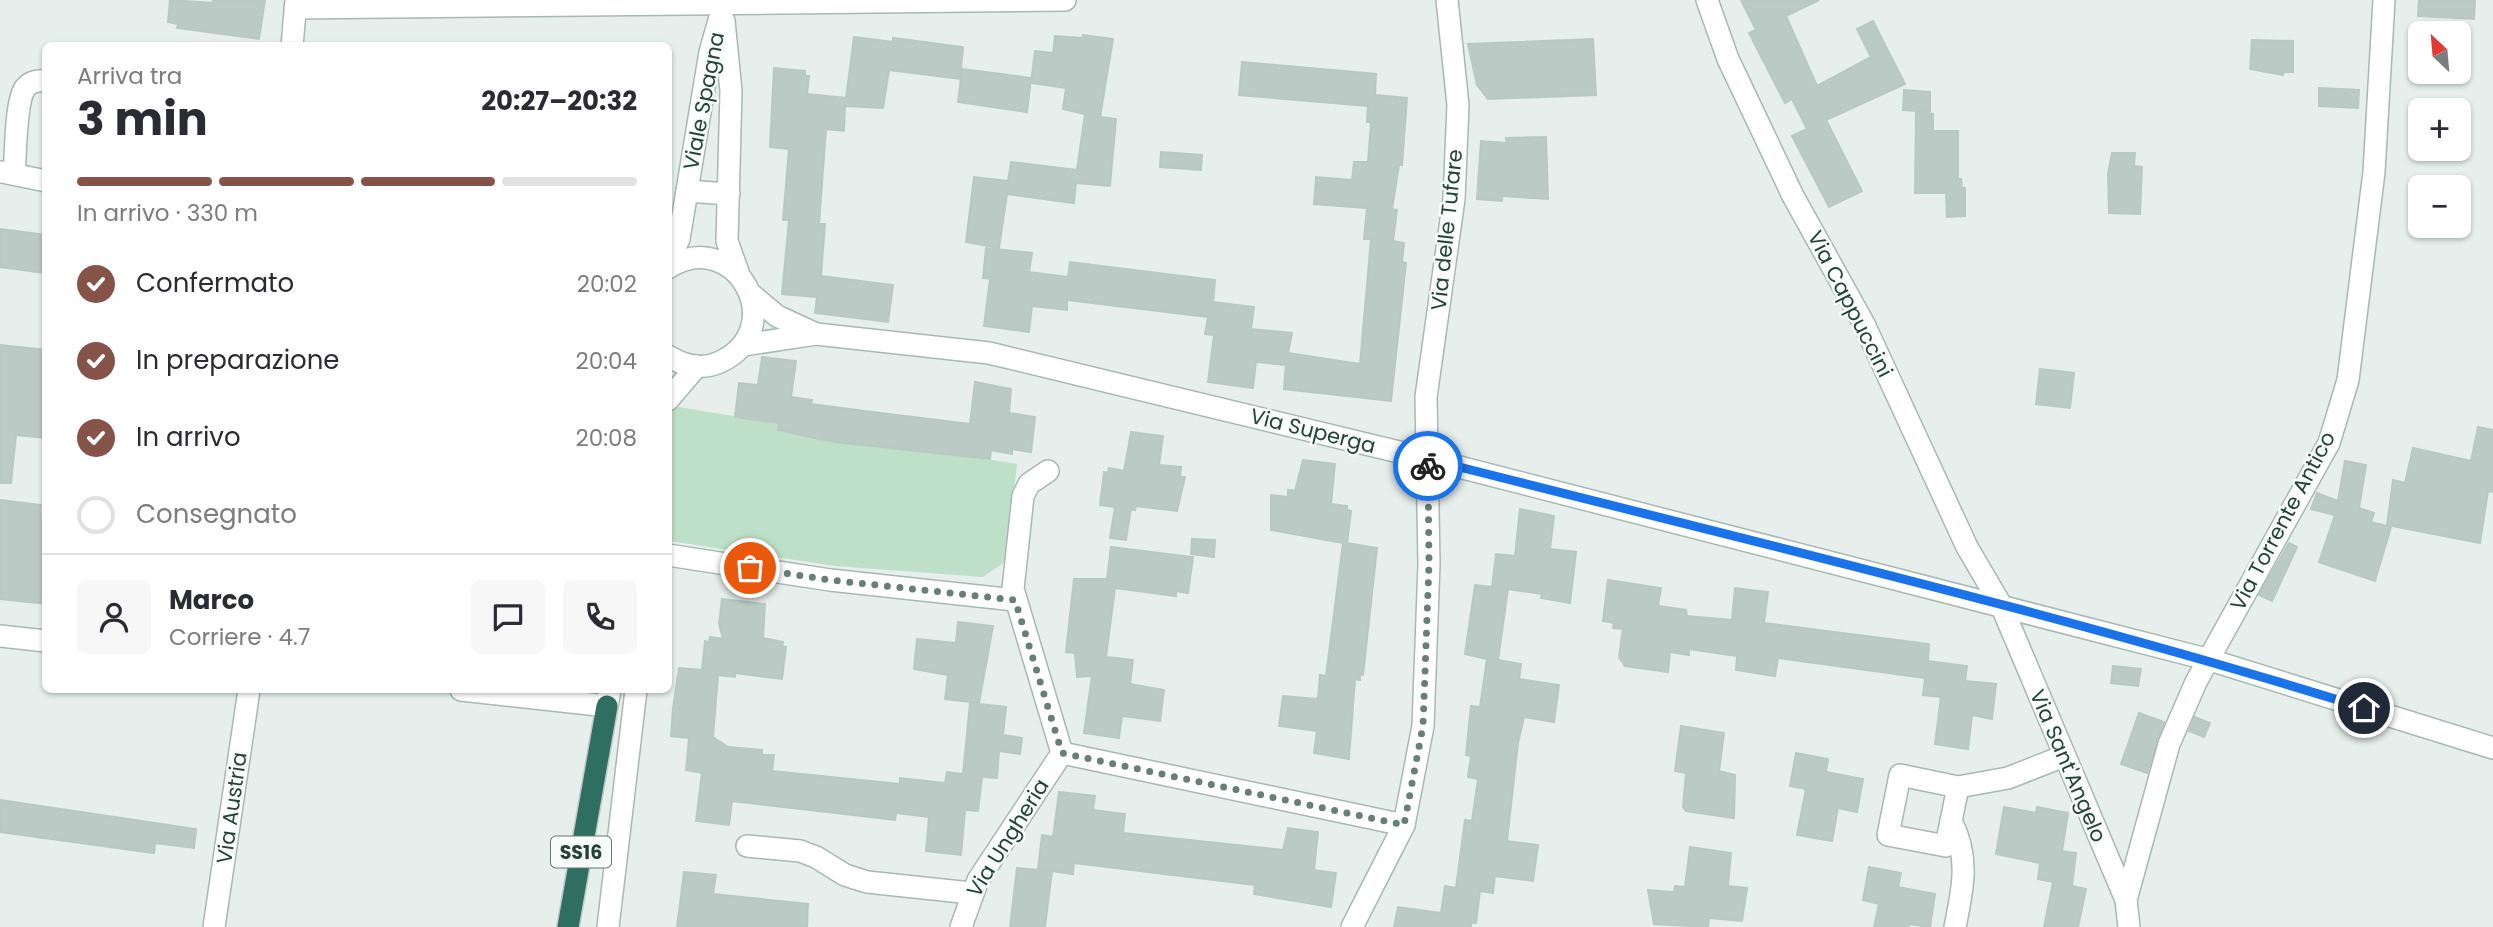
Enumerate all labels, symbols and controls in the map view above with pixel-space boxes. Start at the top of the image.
north arrow [2408,21,2471,84]
map controls [2408,21,2471,238]
street label: Viale Spagna [676,29,731,172]
text: Arriva tra [77,60,182,92]
text: 20:27–20:32 [481,83,637,119]
text: 3 min [77,87,208,151]
button: + [2408,98,2471,161]
street label: Via delle Tufare [1424,148,1469,312]
button: − [2408,175,2471,238]
text: In arrivo · 330 m [77,197,258,229]
street label: Via Cappuccini [1801,226,1900,382]
icon: check [77,265,115,303]
text: Confermato [136,265,294,301]
text: 20:02 [577,268,637,300]
icon: check [77,342,115,380]
text: In preparazione [136,342,339,378]
text: 20:04 [576,345,637,377]
street label: Via Superga [1247,401,1379,460]
icon: check [77,419,115,457]
text: In arrivo [136,419,241,455]
text: 20:08 [575,422,637,454]
street label: Via Torrente Antico [2223,426,2342,615]
courier [1393,431,1463,501]
icon: bike [1409,447,1447,485]
text: Consegnato [136,496,297,532]
pin [720,538,780,598]
icon: bag [731,549,769,587]
button: person [77,580,151,654]
button: chat [471,580,545,654]
button: phone [563,580,637,654]
text: Marco [169,582,254,618]
text: Corriere · 4.7 [169,621,310,653]
pin [2334,678,2394,738]
street label: Via Sant'Angelo [2023,685,2114,847]
icon: home [2345,689,2383,727]
street label: Via Austria [209,750,254,866]
street label: Via Ungheria [960,773,1056,903]
road number: SS16 [551,836,611,867]

